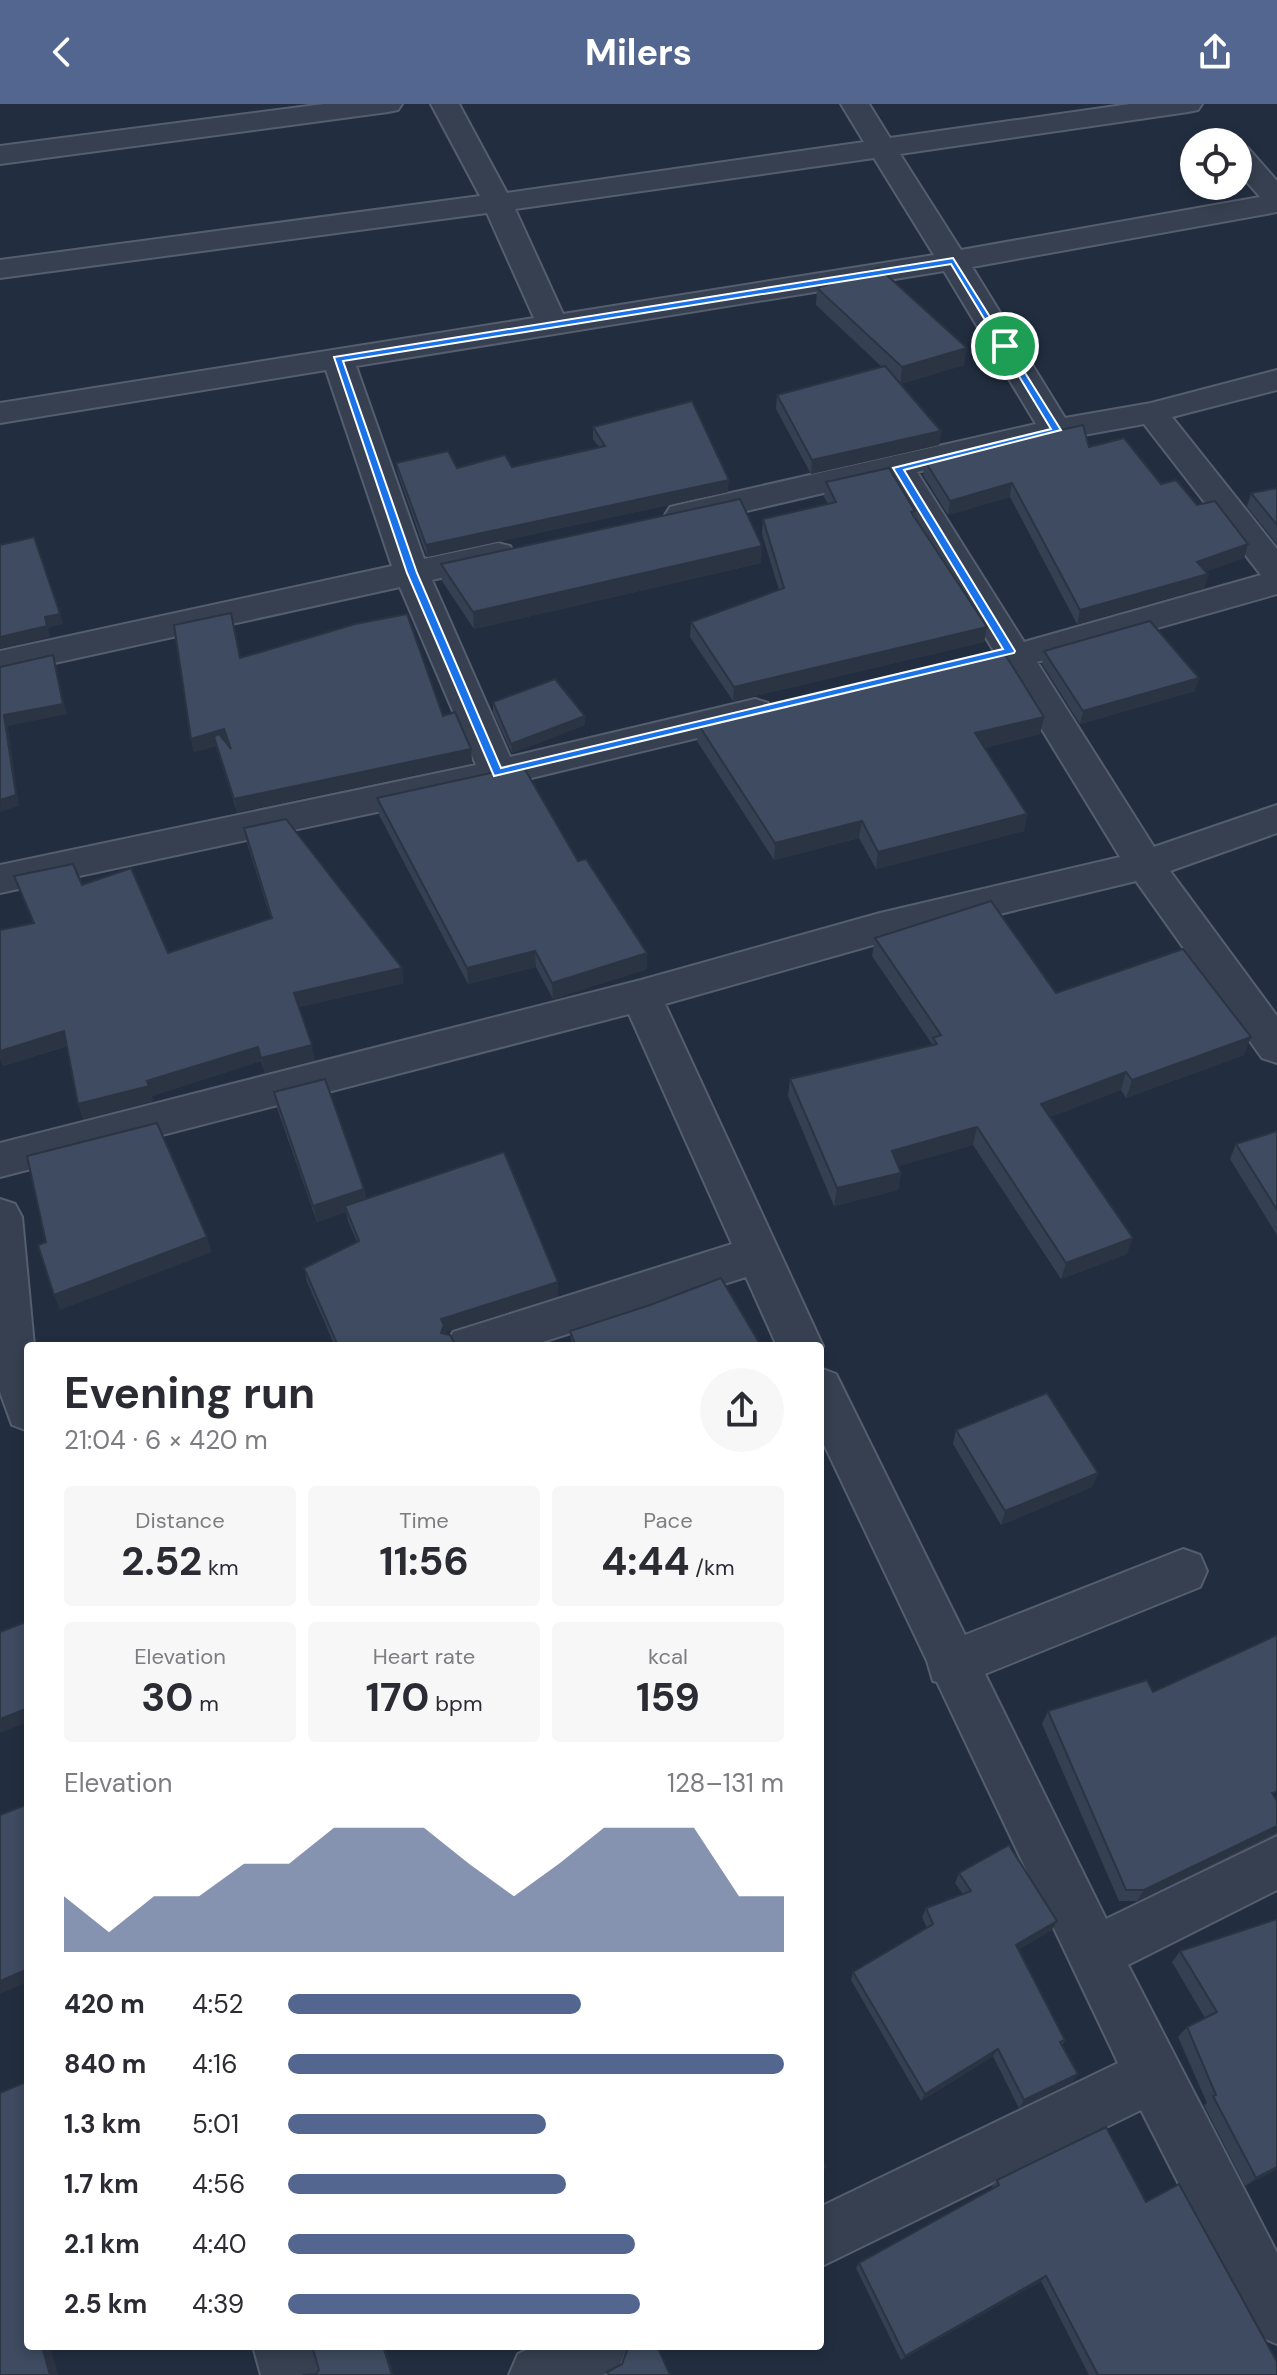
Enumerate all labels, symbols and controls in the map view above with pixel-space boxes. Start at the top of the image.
text: Milers [585,29,692,76]
icon: back [40,30,84,74]
icon: share [1193,30,1237,74]
map controls [1180,128,1252,200]
button: locate [1180,128,1252,200]
pin [971,312,1039,380]
icon: arrive [983,324,1027,368]
text: Evening run [64,1364,315,1422]
button: share [700,1368,784,1452]
text: 21:04 · 6 × 420 m [64,1423,268,1457]
text: Distance [135,1506,225,1535]
text: Time [399,1506,449,1535]
text: Pace [643,1506,693,1535]
text: 2.52 [121,1535,202,1587]
text: 11:56 [379,1535,469,1587]
text: 4:44 [601,1535,690,1587]
text: km [202,1553,239,1582]
text: /km [690,1553,735,1582]
text: Elevation [134,1642,226,1671]
text: Heart rate [373,1642,475,1671]
text: kcal [648,1642,688,1671]
text: 30 [141,1671,193,1723]
text: 170 [366,1671,429,1723]
text: 159 [636,1671,700,1723]
text: m [193,1689,219,1718]
text: bpm [429,1689,482,1718]
text: Elevation [64,1766,172,1800]
text: 128–131 m [667,1766,784,1800]
text: 420 m [64,1987,145,2021]
text: 4:52 [192,1987,243,2021]
text: 840 m [64,2047,146,2081]
text: 4:16 [192,2047,237,2081]
text: 1.3 km [64,2107,141,2141]
text: 5:01 [192,2107,239,2141]
text: 1.7 km [64,2167,139,2201]
text: 4:56 [192,2167,245,2201]
text: 2.1 km [64,2227,140,2261]
text: 4:40 [192,2227,247,2261]
text: 2.5 km [64,2287,147,2321]
text: 4:39 [192,2287,244,2321]

